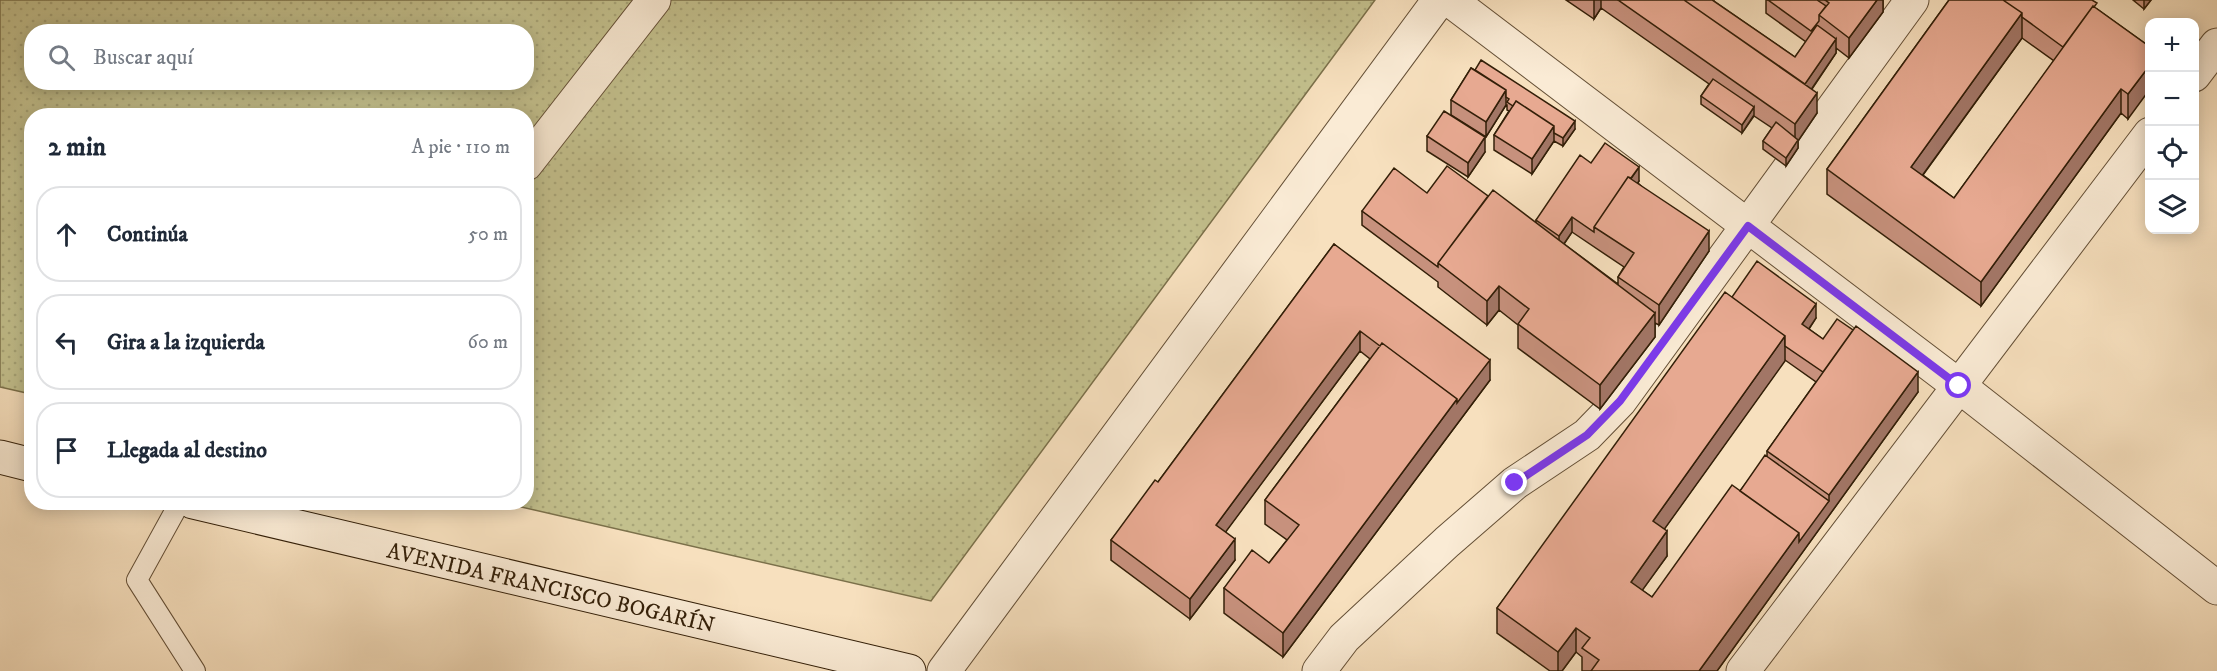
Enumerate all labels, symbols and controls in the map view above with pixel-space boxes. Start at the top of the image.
map controls [2145,18,2199,234]
button: + [2145,18,2199,72]
search box [24,24,534,90]
icon: search [45,41,78,74]
text: Buscar aquí [93,44,193,71]
button: − [2145,72,2199,126]
button: locate [2145,126,2199,180]
text: 2 min [48,131,106,164]
text: A pie · 110 m [411,135,510,160]
button: layers [2145,180,2199,234]
icon: ahead [50,218,83,251]
text: Continúa [107,221,188,248]
text: 50 m [468,222,508,247]
icon: left [50,326,83,359]
text: Gira a la izquierda [107,329,265,356]
text: 60 m [468,330,508,355]
route start [1945,372,1971,398]
icon: arrive [50,434,83,467]
text: Llegada al destino [107,437,267,464]
route end [1501,469,1527,495]
street label: AVENIDA FRANCISCO BOGARÍN [384,537,717,639]

